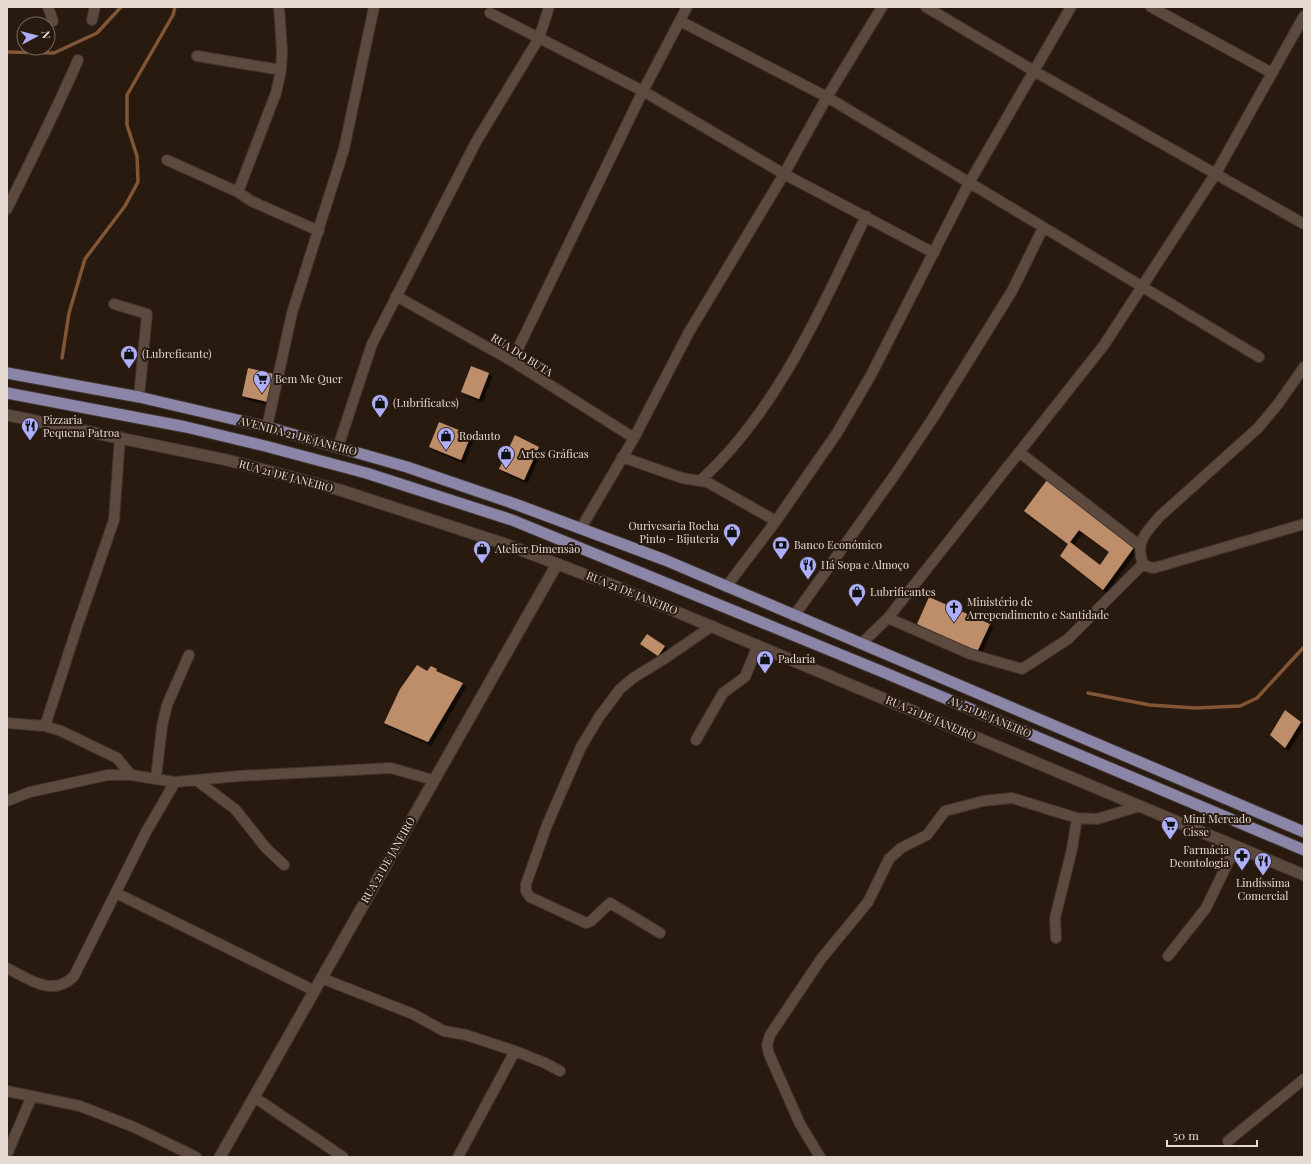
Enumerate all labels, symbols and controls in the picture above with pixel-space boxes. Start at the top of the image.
north arrow [16,16,56,56]
text: N [38,30,54,40]
street label: RUA DO BUTA [488,330,556,380]
shop icon: (Lubreficante) [119,344,139,369]
place label: (Lubreficante) [142,346,212,361]
supermarket icon: Bem Me Quer [252,369,272,394]
place label: Bem Me Quer [275,371,343,386]
shop icon: (Lubrificates) [370,393,390,418]
place label: (Lubrificates) [393,395,459,410]
place label: Pizzaria Pequena Patroa [43,412,120,440]
street label: AVENIDA 21 DE JANEIRO [236,412,359,459]
restaurant icon: Pizzaria Pequena Patroa [20,416,40,441]
shop icon: Rodauto [436,426,456,451]
place label: Rodauto [459,428,500,443]
shop icon: Artes Gráficas [496,444,516,469]
place label: Artes Gráficas [518,446,589,461]
street label: RUA 21 DE JANEIRO [237,456,335,495]
place label: Ourivesaria Rocha Pinto - Bijuteria [628,518,720,546]
shop icon: Ourivesaria Rocha Pinto - Bijuteria [722,522,742,547]
bank icon: Banco Económico [771,535,791,560]
place label: Banco Económico [794,537,882,552]
shop icon: Atelier Dimensão [472,539,492,564]
place label: Atelier Dimensão [494,541,580,556]
restaurant icon: Há Sopa e Almoço [798,555,818,580]
place label: Há Sopa e Almoço [821,557,909,572]
street label: RUA 21 DE JANEIRO [584,567,680,618]
shop icon: Lubrificantes [847,582,867,607]
place label: Lubrificantes [870,584,936,599]
place label: Ministério de Arrependimento e Santidade [966,594,1109,622]
church icon: Ministério de Arrependimento e Santidade [944,598,964,623]
shop icon: Padaria [755,649,775,674]
place label: Padaria [778,651,816,666]
street label: RUA 21 DE JANEIRO [884,692,979,743]
street label: AV 21 DE JANEIRO [946,692,1034,741]
place label: Mini Mercado Cisse [1183,811,1251,839]
street label: RUA 21 DE JANEIRO [357,814,418,905]
supermarket icon: Mini Mercado Cisse [1160,815,1180,840]
place label: Farmácia Deontologia [1170,842,1230,870]
pharmacy icon: Farmácia Deontologia [1232,846,1252,871]
restaurant icon: Lindíssima Comercial [1253,851,1273,876]
place label: Lindíssima Comercial [1236,875,1291,903]
scale bar [1167,1122,1257,1148]
text: 50 m [1173,1127,1199,1143]

